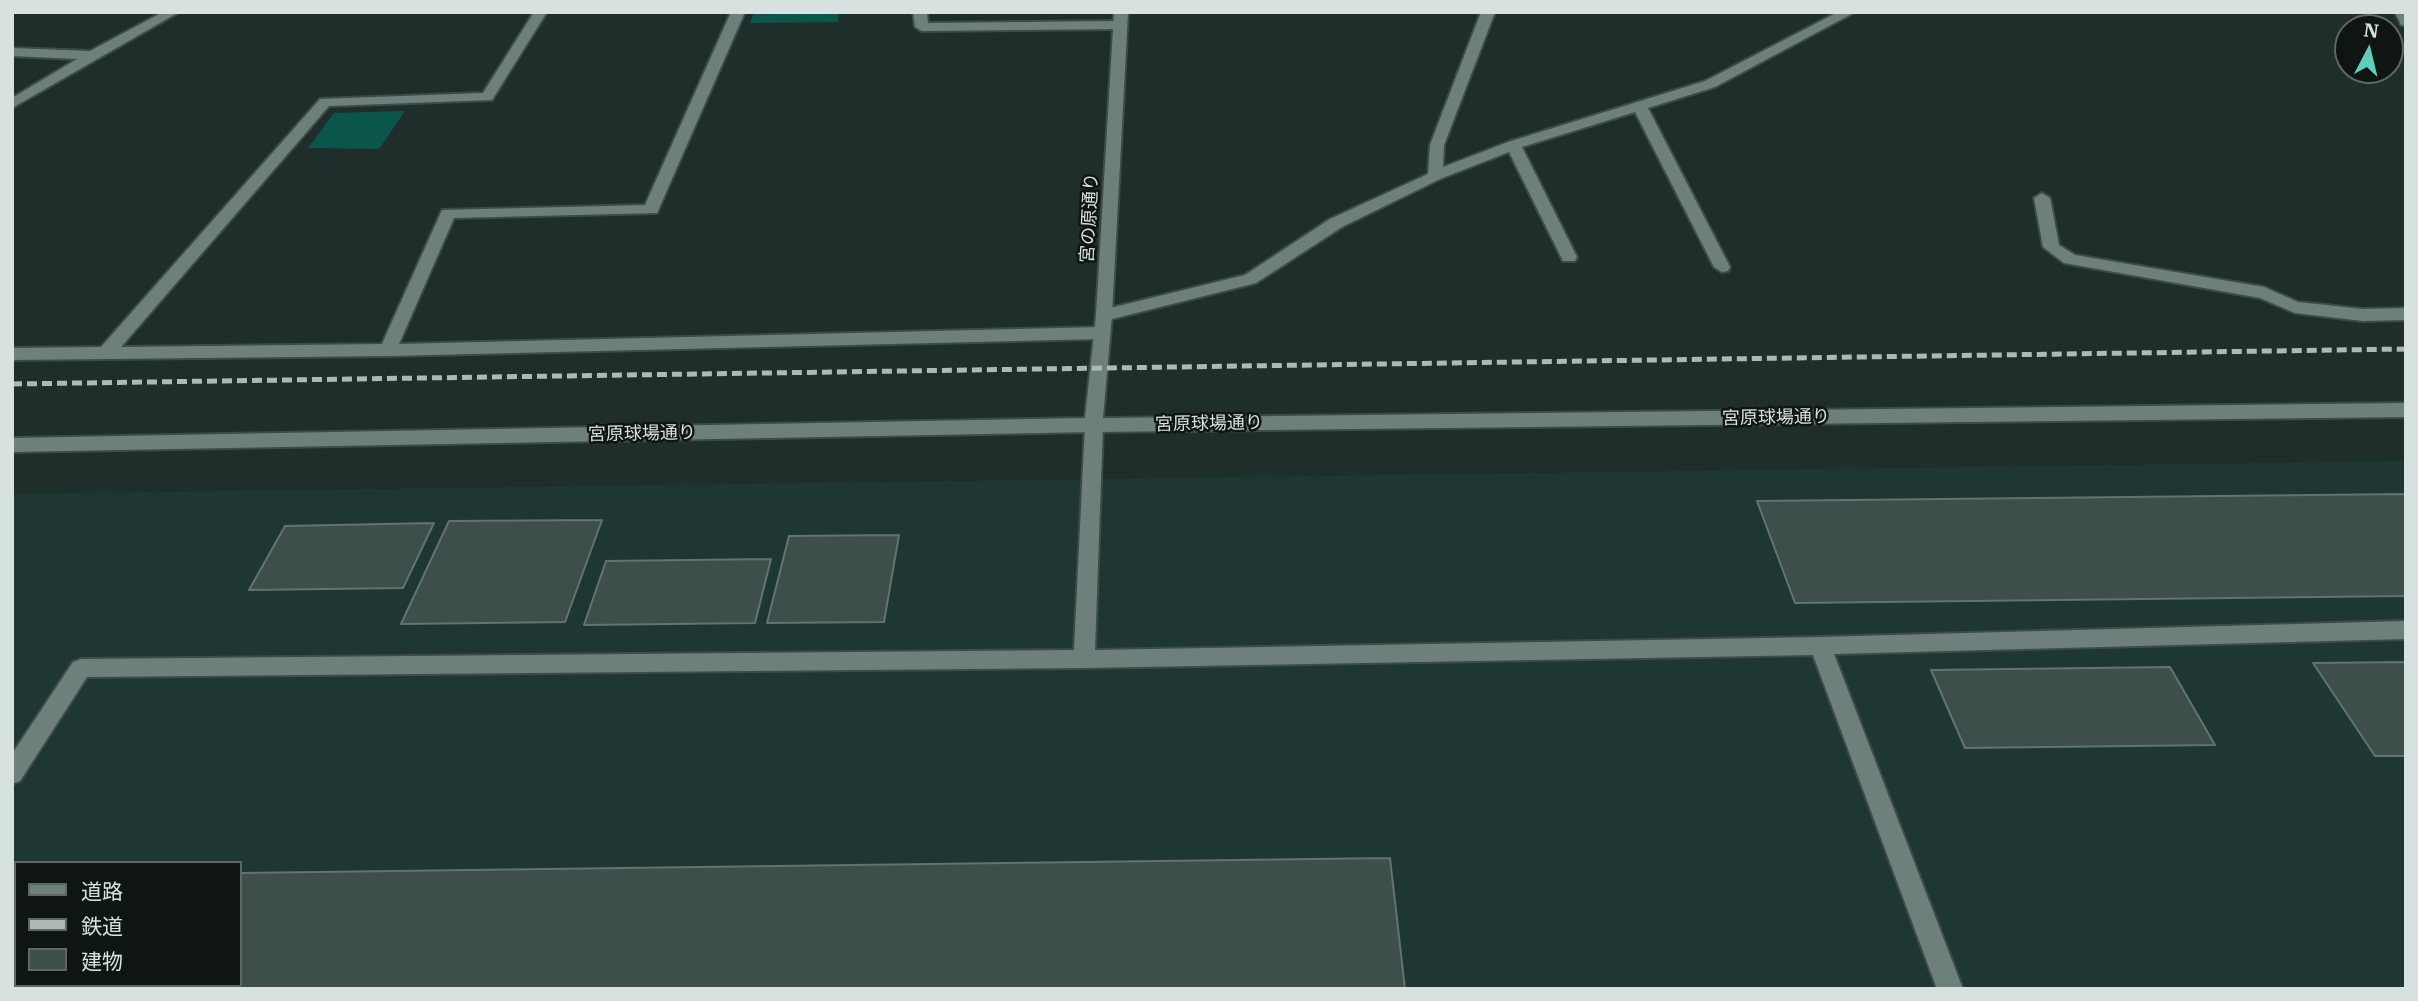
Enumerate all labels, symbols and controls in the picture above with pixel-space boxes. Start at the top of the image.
north arrow [2334,14,2404,84]
text: N [2362,17,2380,43]
street label: 宮の原通り [1077,172,1103,264]
street label: 宮原球場通り [1722,406,1830,430]
street label: 宮原球場通り [1155,412,1263,436]
street label: 宮原球場通り [588,422,696,446]
legend [14,861,242,987]
text: 道路 [81,877,123,905]
text: 鉄道 [81,912,123,940]
text: 建物 [81,947,123,975]

